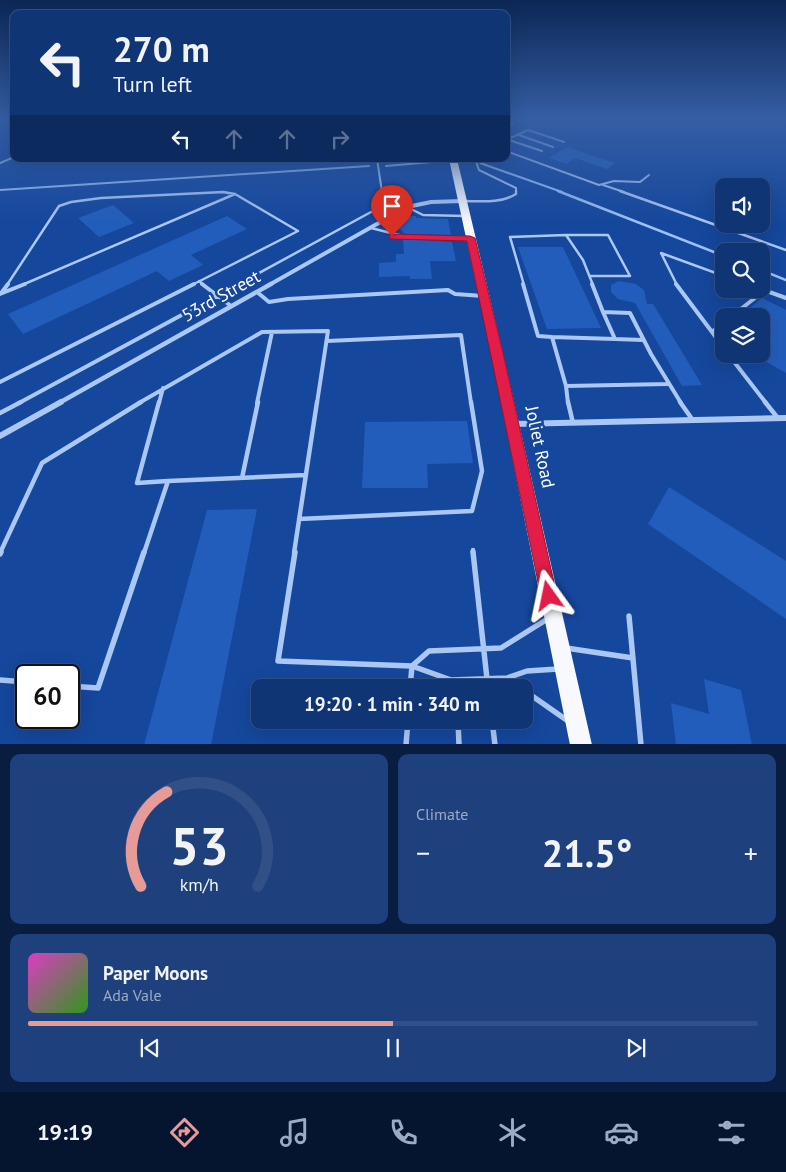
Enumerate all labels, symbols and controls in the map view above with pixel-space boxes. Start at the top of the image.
text: 270 m [113,26,210,72]
icon: left [30,30,95,95]
text: Turn left [113,70,192,98]
icon: left [167,125,195,153]
icon: ahead [220,125,248,153]
icon: ahead [273,125,301,153]
icon: right [326,125,354,153]
map controls [715,178,770,363]
button: sound [715,178,770,233]
pin [371,185,413,236]
icon: arrive [378,192,406,220]
button: search [715,243,770,298]
street label: 53rd Street [177,265,264,327]
button: layers [715,308,770,363]
street label: Joliet Road [520,403,560,490]
position arrow [522,569,574,621]
speed limit sign: 60 [15,664,80,729]
text: 19:20 · 1 min · 340 m [304,692,480,716]
text: Climate [416,804,468,824]
text: 53 [170,812,228,879]
text: 21.5° [542,828,632,877]
text: − [416,834,430,871]
text: + [744,834,758,871]
text: km/h [179,873,219,896]
text: Paper Moons [103,961,208,985]
text: Ada Vale [103,985,162,1005]
icon: previous [136,1034,164,1062]
icon: pause [379,1034,407,1062]
icon: next [622,1034,650,1062]
icon: directions [167,1115,202,1150]
icon: music [277,1115,312,1150]
icon: phone [386,1115,421,1150]
icon: climate [495,1115,530,1150]
icon: car [604,1115,639,1150]
icon: filters [714,1115,749,1150]
text: 19:19 [37,1118,93,1146]

